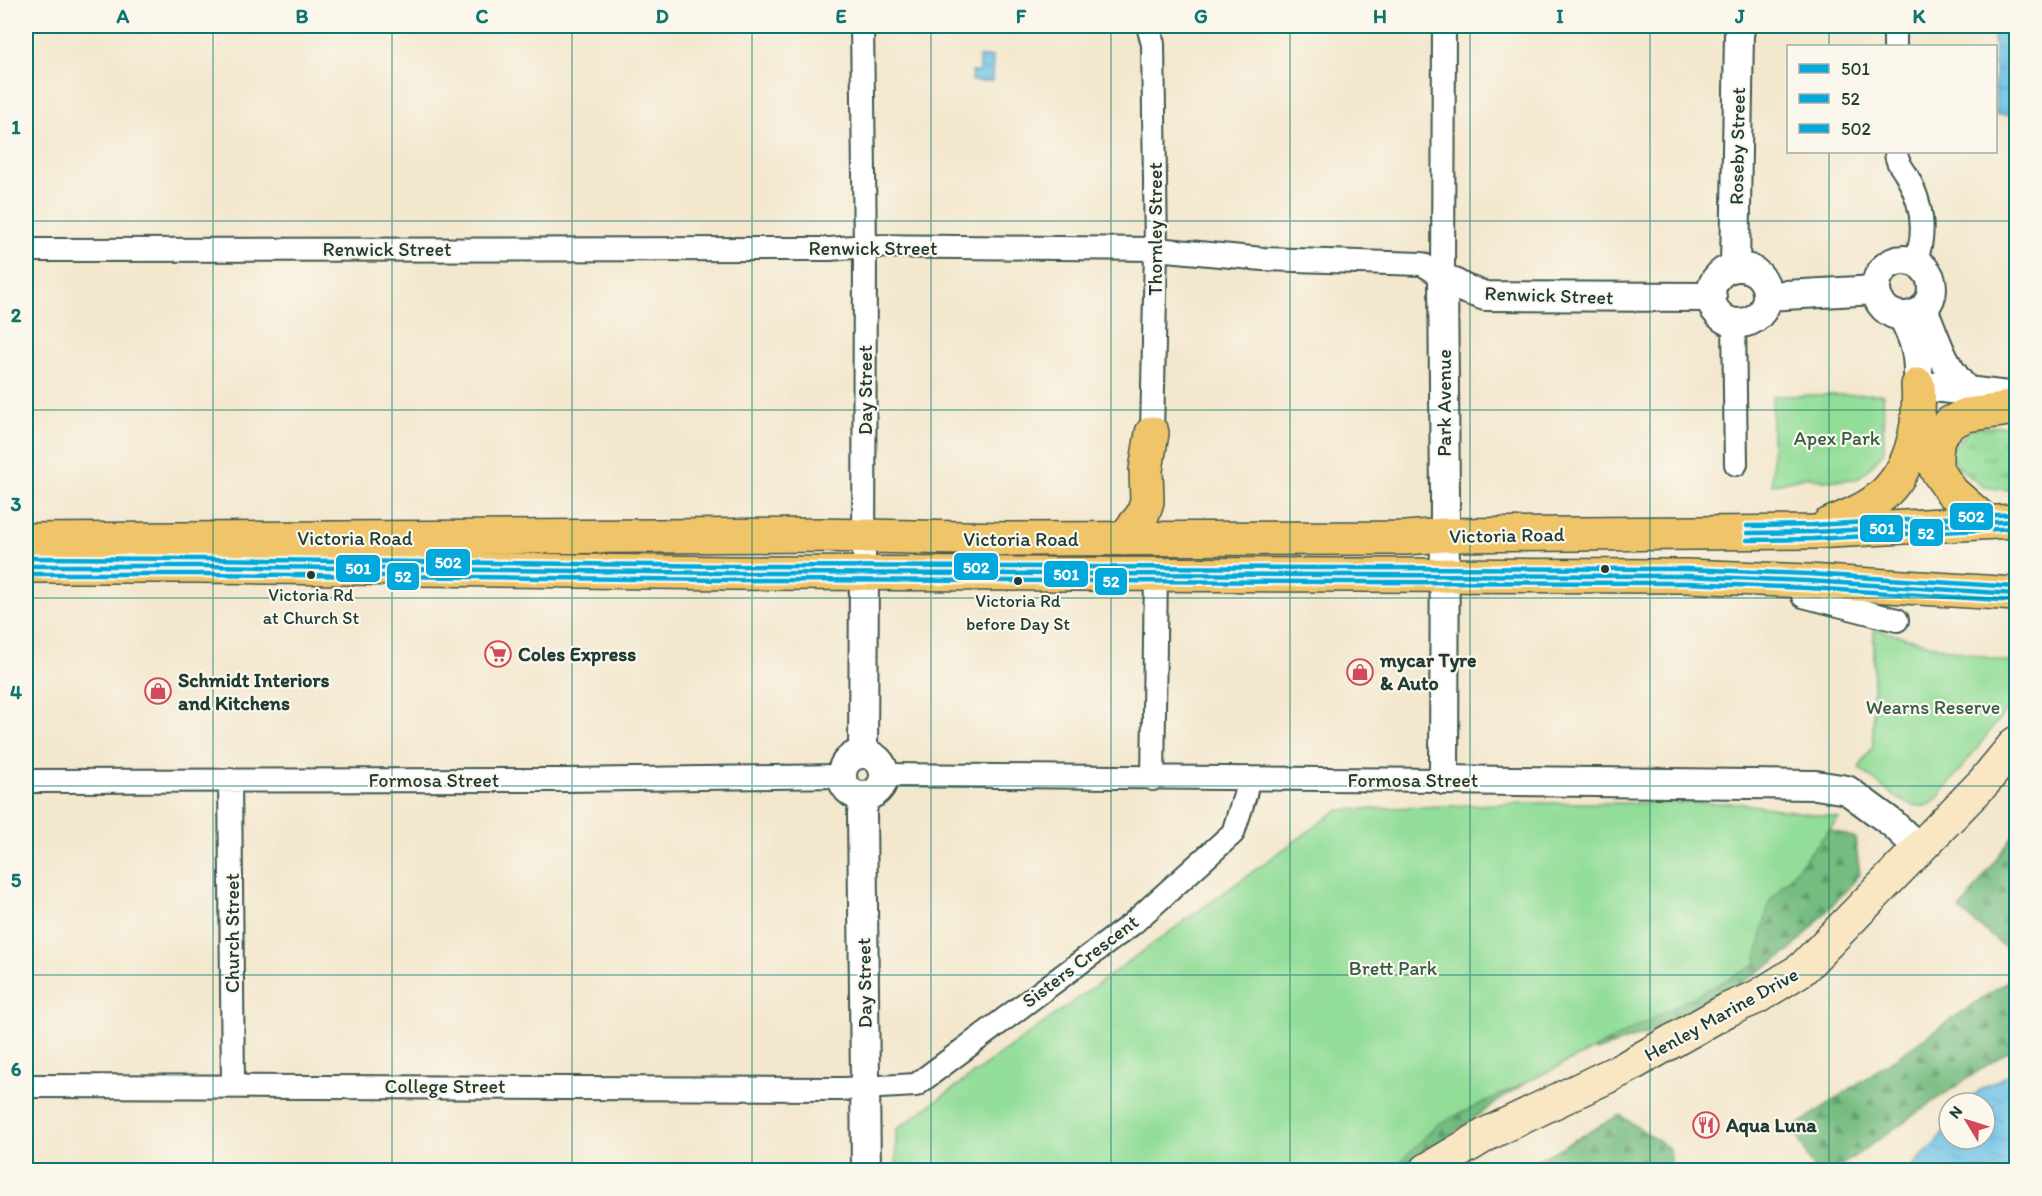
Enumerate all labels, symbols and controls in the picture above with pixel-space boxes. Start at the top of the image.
text: A [116,4,130,28]
text: B [296,4,309,28]
text: C [476,4,489,28]
text: D [655,4,669,28]
text: E [835,4,847,28]
text: F [1016,4,1027,28]
text: G [1194,4,1208,28]
text: H [1373,4,1387,28]
text: I [1556,4,1564,28]
text: J [1734,4,1745,28]
text: K [1913,4,1927,28]
legend [1787,45,1997,153]
text: 501 [1841,58,1870,80]
street label: Roseby Street [1724,87,1750,205]
text: 52 [1841,88,1860,110]
text: 1 [11,115,21,139]
text: 502 [1841,118,1872,140]
street label: Thornley Street [1143,162,1167,296]
street label: Renwick Street [809,236,937,260]
street label: Renwick Street [323,237,451,261]
street label: Renwick Street [1484,281,1614,309]
text: 2 [11,303,22,327]
street label: Day Street [853,345,877,435]
street label: Park Avenue [1432,349,1456,457]
park label: Apex Park [1794,426,1881,450]
text: 3 [11,492,22,516]
line badge: 502 [1949,502,1994,531]
text: 502 [1958,507,1985,526]
line badge: 501 [1859,514,1904,543]
line badge: 52 [1909,518,1944,547]
text: 501 [1869,519,1895,538]
street label: Victoria Road [1449,522,1565,548]
text: 52 [1918,524,1935,543]
street label: Victoria Road [297,526,413,550]
street label: Victoria Road [963,527,1079,551]
line badge: 502 [425,548,471,577]
line badge: 502 [953,552,999,581]
text: 502 [435,553,462,572]
line badge: 501 [335,554,381,583]
text: 502 [963,558,990,577]
text: 501 [345,559,371,578]
line badge: 501 [1043,560,1089,588]
line badge: 52 [386,562,420,591]
unlabelled marker [1599,563,1611,575]
text: 501 [1053,565,1079,584]
text: 52 [395,567,412,586]
line badge: 52 [1094,567,1128,596]
marker: Victoria Rd at Church St [305,569,317,581]
text: 52 [1103,572,1120,591]
marker: Victoria Rd before Day St [1012,575,1024,587]
place label: Victoria Rd at Church St [263,584,359,629]
place label: Victoria Rd before Day St [966,590,1070,635]
supermarket icon: Coles Express [483,639,513,669]
place label: Coles Express [518,642,636,667]
place label: mycar Tyre & Auto [1379,648,1477,695]
shop icon: mycar Tyre & Auto [1345,657,1375,687]
place label: Schmidt Interiors and Kitchens [178,668,329,715]
shop icon: Schmidt Interiors and Kitchens [143,676,173,706]
text: 4 [10,680,22,704]
park label: Wearns Reserve [1866,695,2000,719]
street label: Formosa Street [369,768,499,792]
street label: Formosa Street [1348,768,1478,792]
text: 5 [11,868,22,892]
street label: Church Street [220,873,244,993]
street label: Sisters Crescent [1017,909,1143,1013]
street label: Day Street [851,937,877,1029]
park label: Brett Park [1349,956,1438,980]
street label: Henley Marine Drive [1640,962,1802,1066]
text: 6 [11,1057,22,1081]
street label: College Street [384,1074,506,1098]
north arrow [1937,1091,1997,1151]
text: N [1945,1102,1966,1122]
restaurant icon: Aqua Luna [1691,1110,1721,1140]
place label: Aqua Luna [1725,1113,1817,1138]

